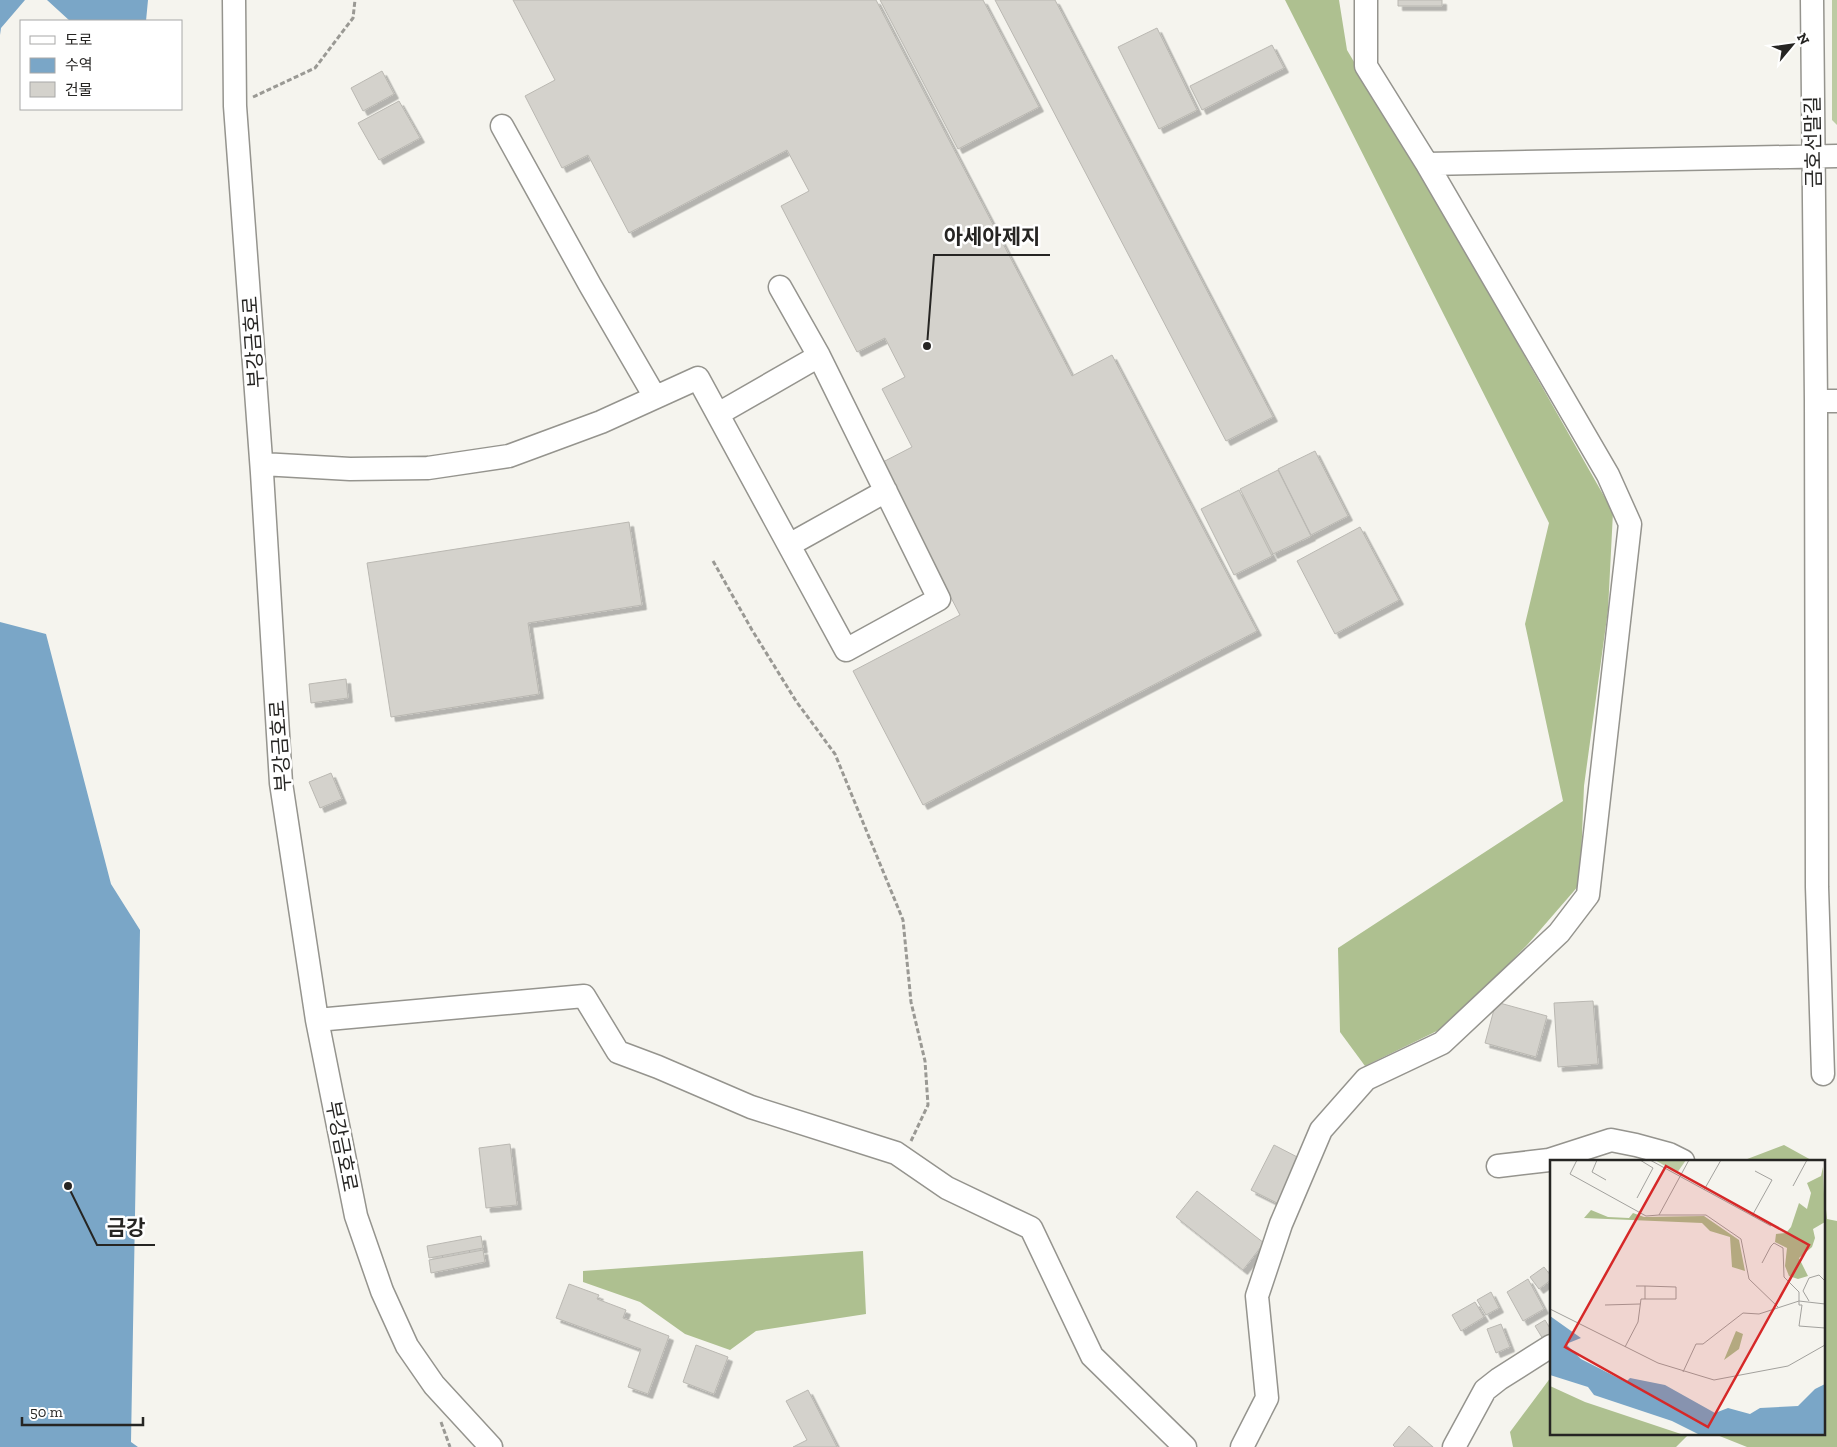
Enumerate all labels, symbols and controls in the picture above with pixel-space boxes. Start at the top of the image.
legend [20,20,182,110]
north arrow [1767,20,1817,70]
text: N [1793,30,1813,48]
text: 도로 [65,31,93,49]
text: 수역 [65,56,93,74]
text: 건물 [65,81,93,99]
street label: 금호선말길 [1800,96,1826,188]
callout: 아세아제지 [934,219,1050,255]
text: 아세아제지 [944,224,1040,249]
street label: 부강금호로 [238,295,268,389]
street label: 부강금호로 [265,699,295,793]
street label: 부강금호로 [321,1099,363,1193]
inset map [1550,1160,1824,1434]
callout: 금강 [97,1209,155,1245]
text: 금강 [107,1215,145,1240]
scale bar [22,1394,144,1426]
text: 50 m [30,1403,63,1421]

